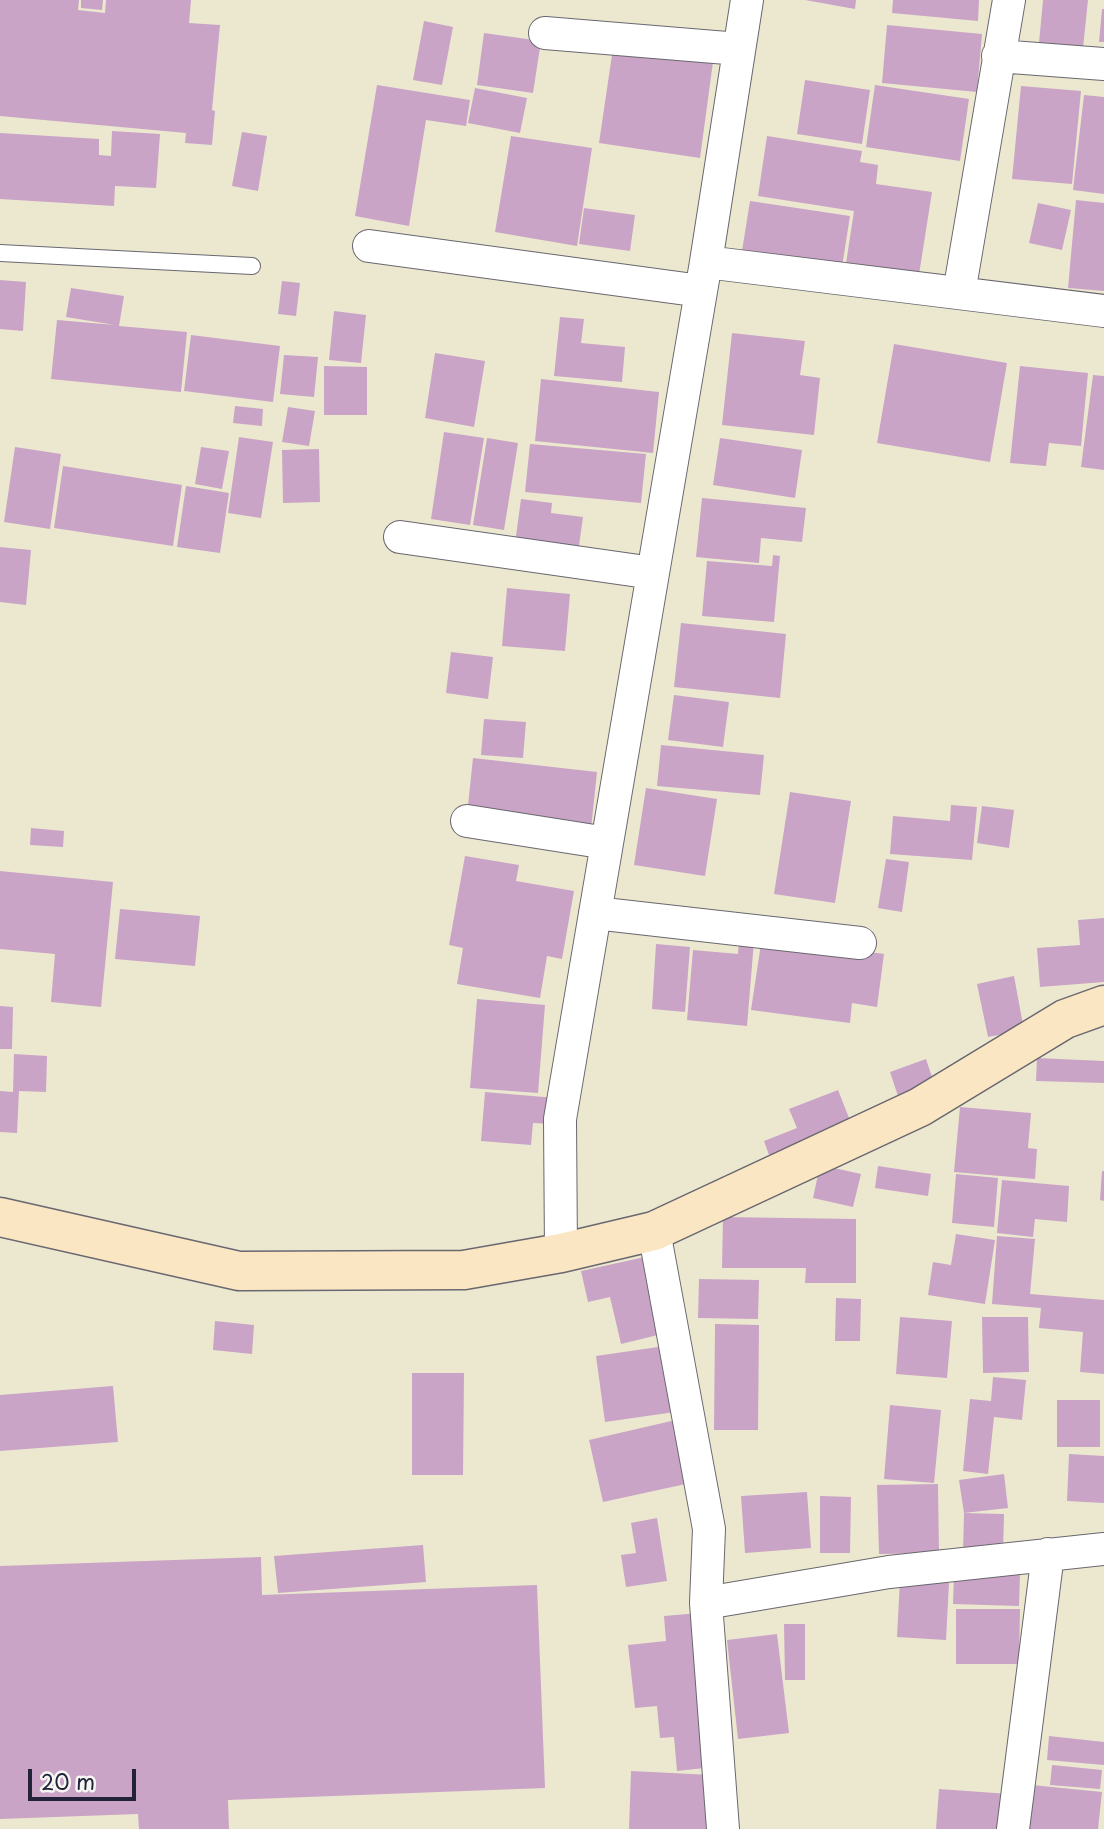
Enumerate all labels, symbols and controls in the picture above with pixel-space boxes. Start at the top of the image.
scale bar [32,1756,140,1800]
text: 20 m [41,1765,95,1797]

